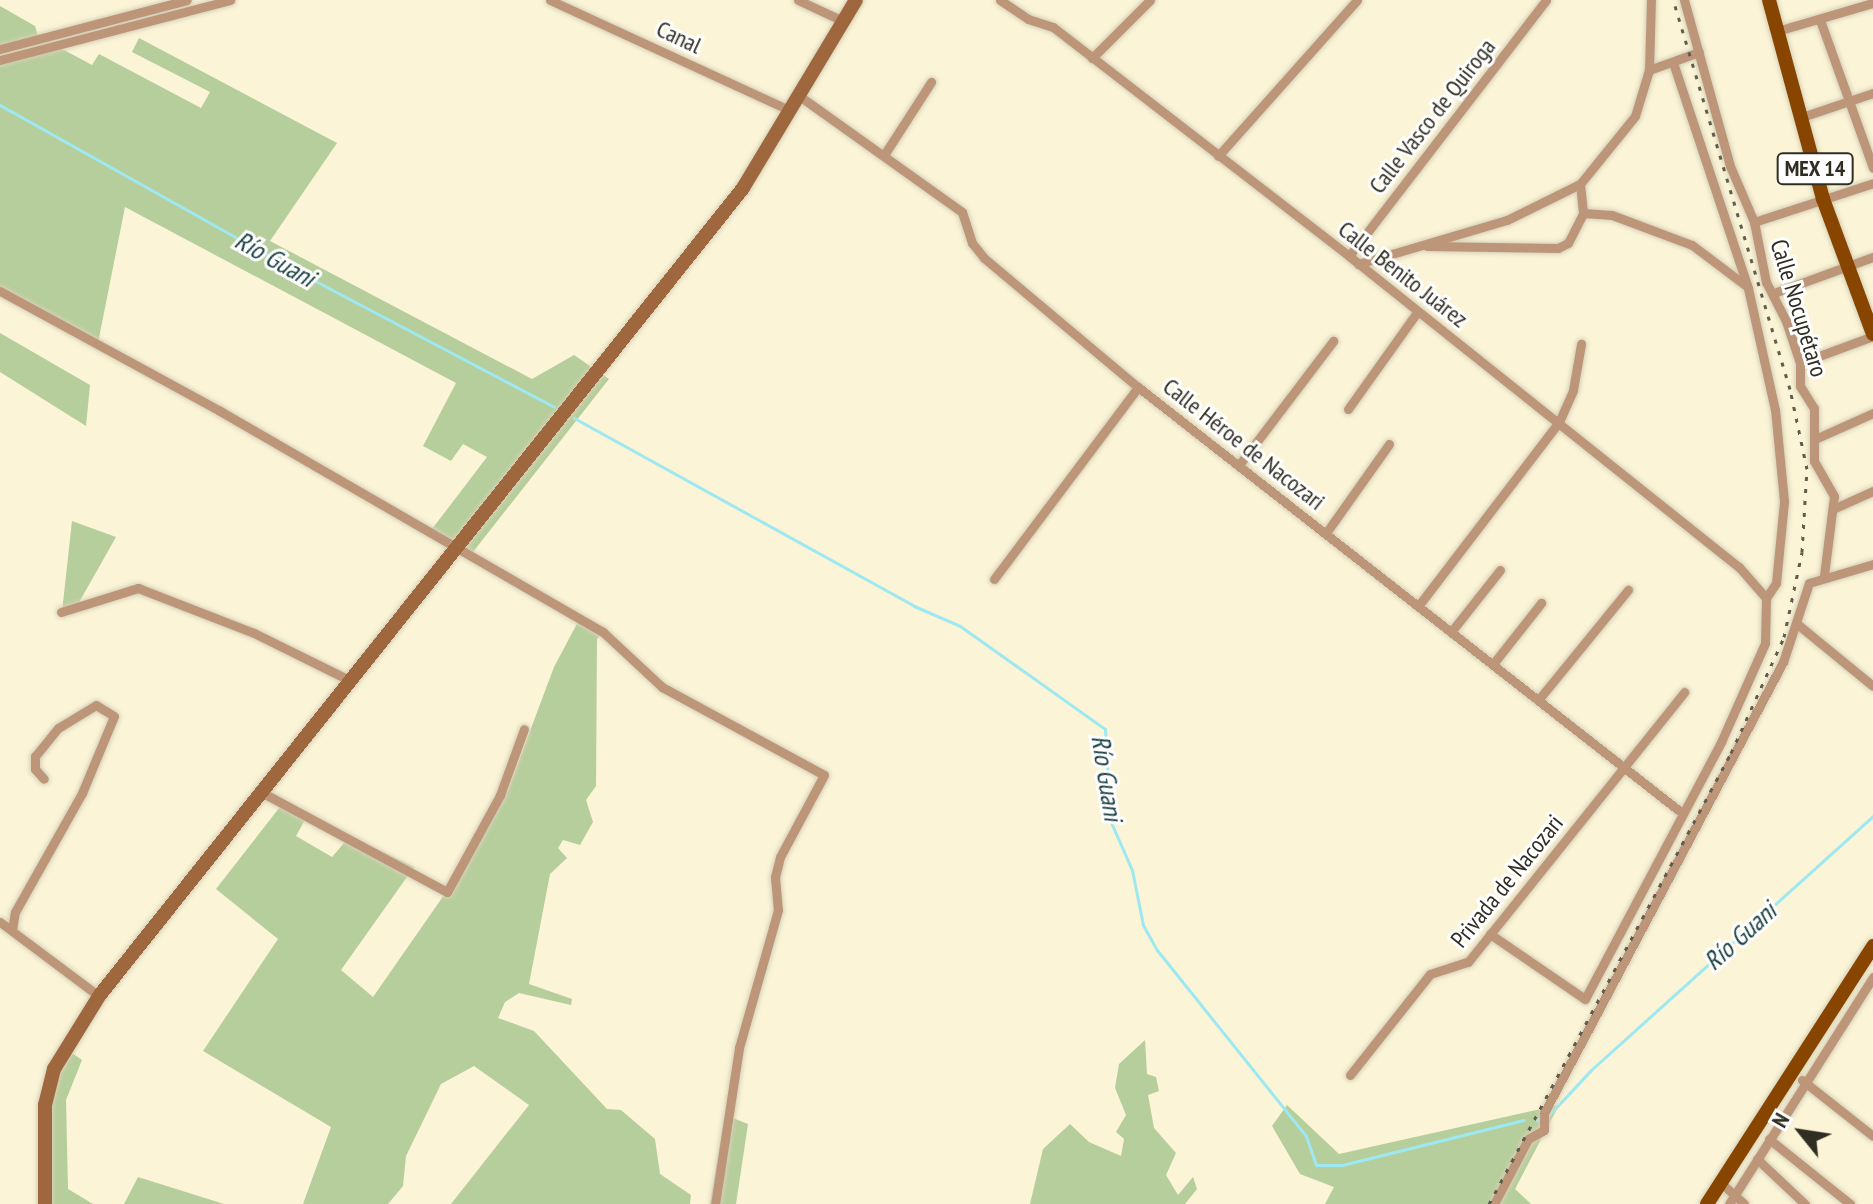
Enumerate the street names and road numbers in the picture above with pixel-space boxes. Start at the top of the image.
street label: Canal [652,14,706,60]
street label: Calle Vasco de Quiroga [1362,33,1502,199]
road number: MEX 14 [1775,151,1855,187]
street label: Calle Benito Juárez [1333,215,1473,333]
street label: Calle Nocupétaro [1764,236,1834,380]
street label: Calle Héroe de Nacozari [1157,372,1331,516]
street label: Privada de Nacozari [1445,809,1569,953]

